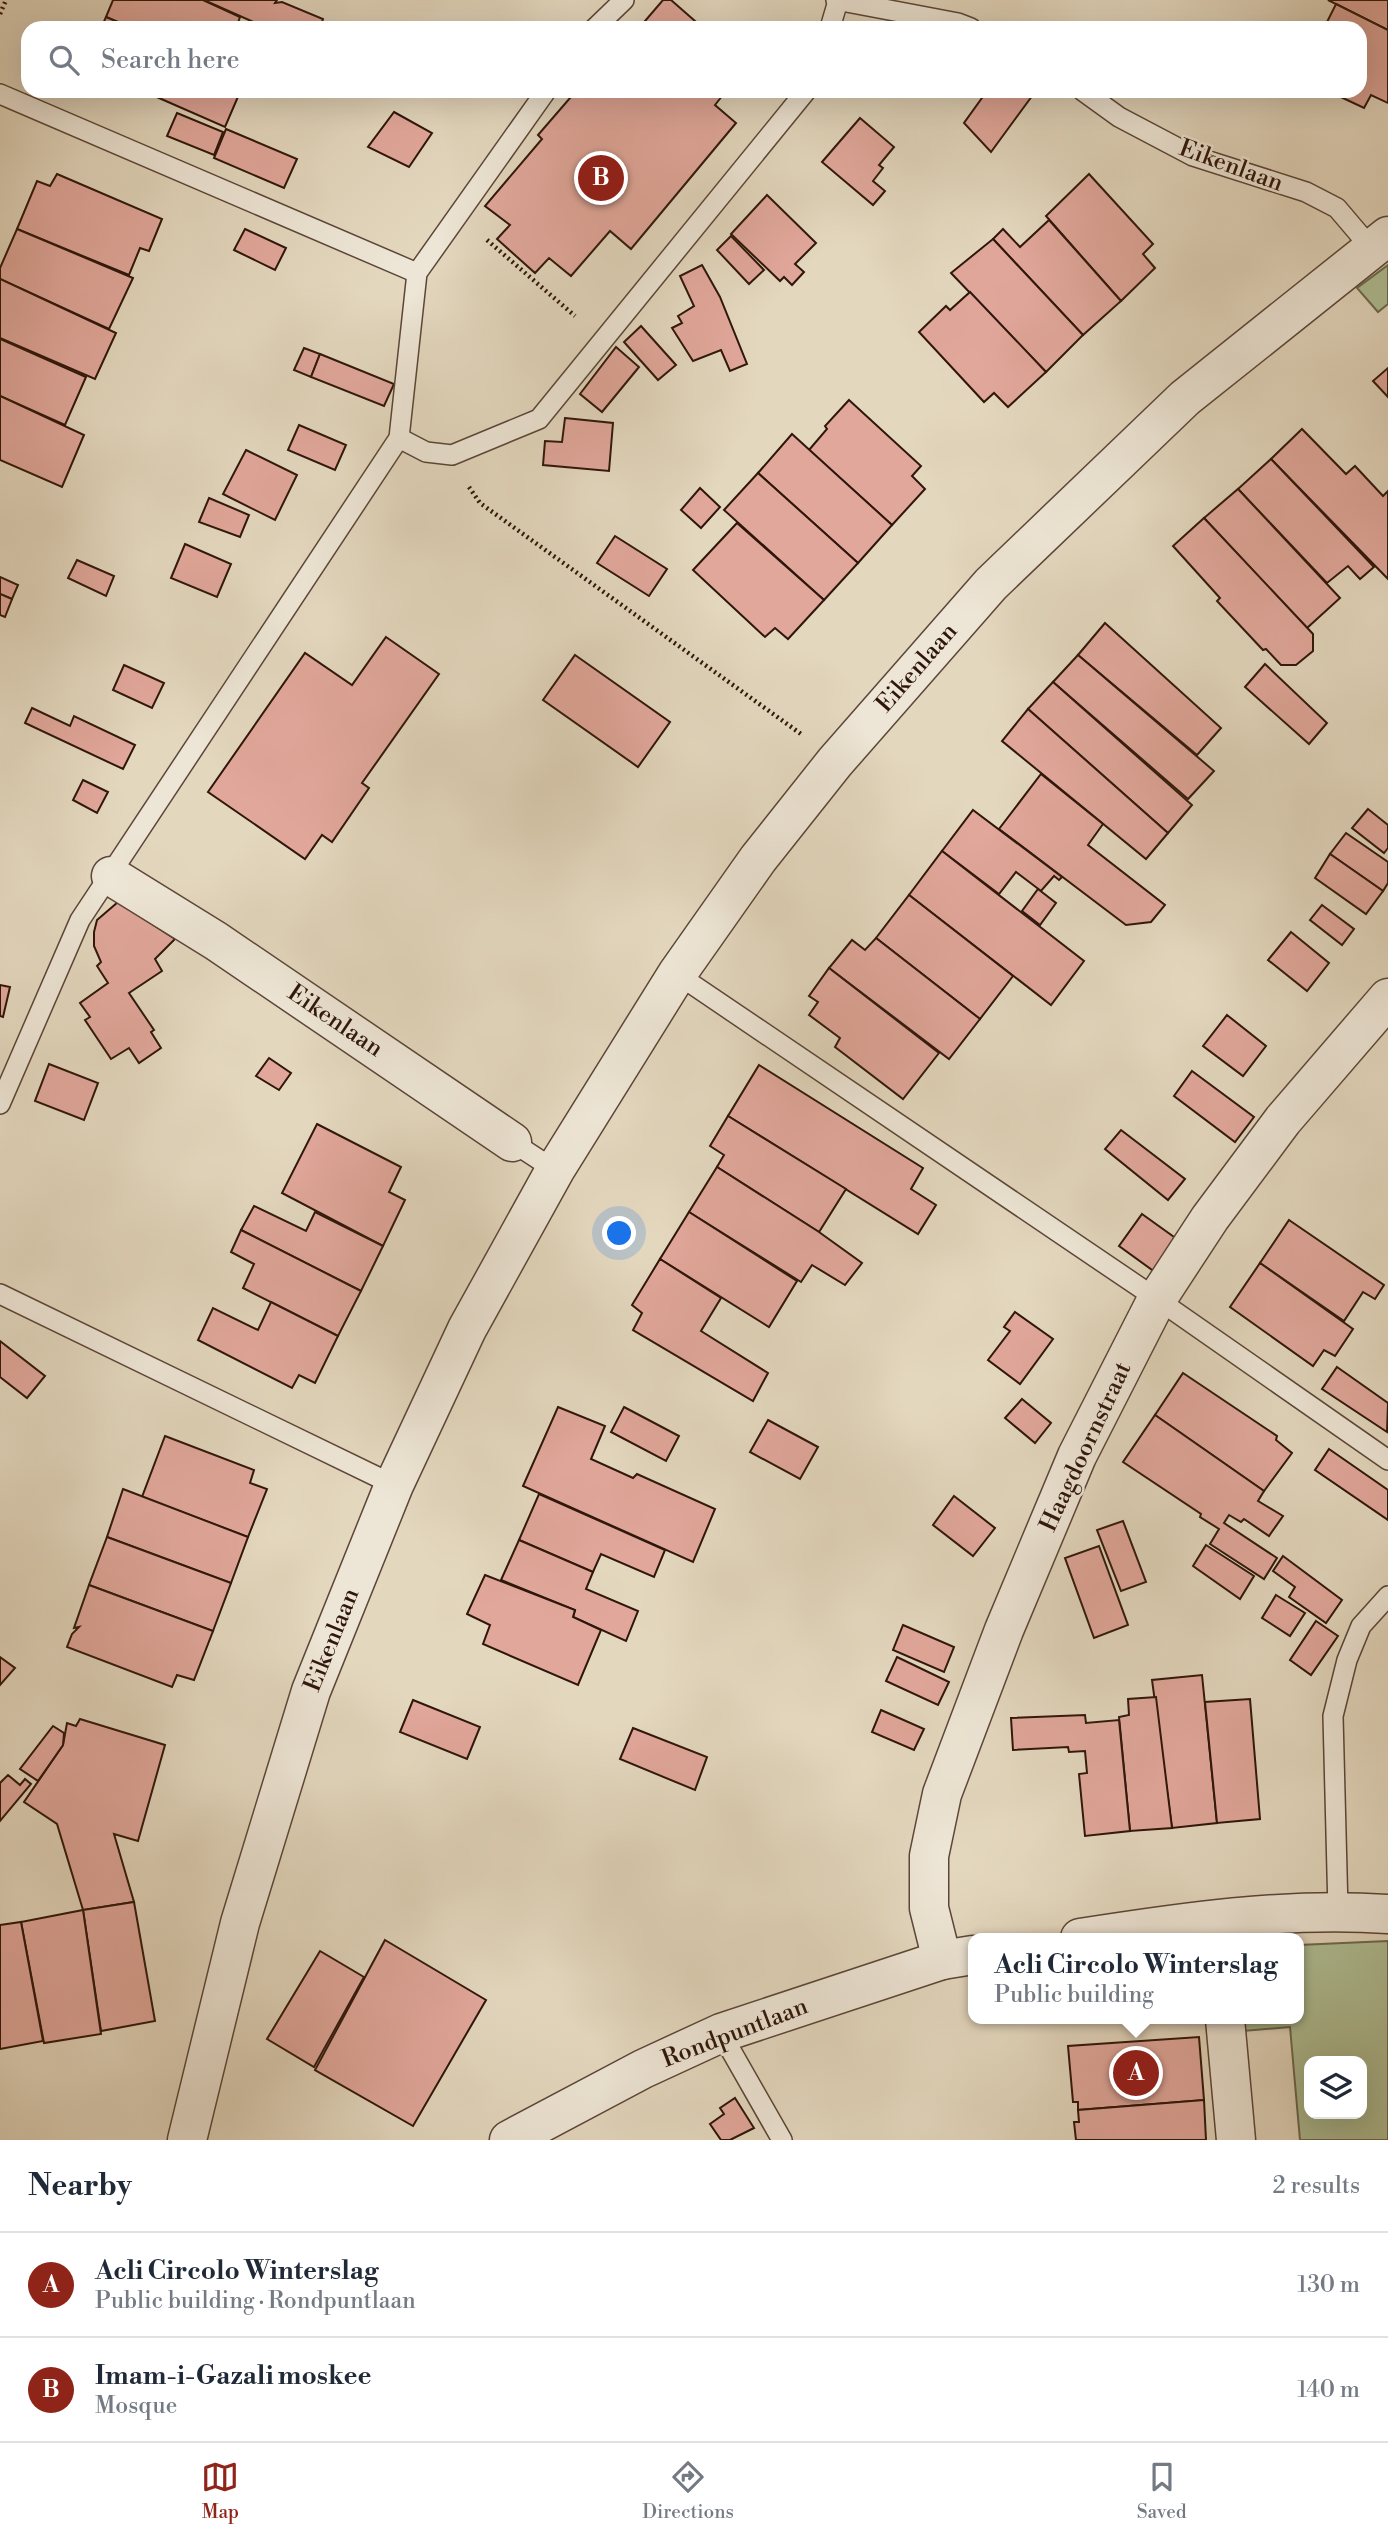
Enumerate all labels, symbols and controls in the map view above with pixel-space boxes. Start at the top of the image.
search box [21,21,1367,98]
icon: search [45,41,83,79]
text: Search here [101,44,240,76]
street label: Eikenlaan [1175,133,1287,199]
pin: B [578,152,624,204]
street label: Eikenlaan [870,617,964,719]
street label: Eikenlaan [281,978,389,1064]
your location [602,1216,636,1250]
street label: Haagdoornstraat [1034,1357,1139,1537]
street label: Eikenlaan [298,1584,366,1696]
popup [968,1933,1304,2024]
text: Acli Circolo Winterslag [994,1949,1278,1981]
text: Public building [994,1981,1154,2009]
street label: Rondpuntlaan [658,1991,812,2075]
pin: A [1113,2047,1159,2099]
map controls [1304,2056,1367,2119]
button: layers [1304,2056,1367,2119]
text: Nearby [28,2167,132,2205]
text: 2 results [1273,2172,1360,2200]
text: Acli Circolo Winterslag [95,2255,378,2287]
text: A [43,2271,59,2299]
text: 130 m [1297,2271,1360,2299]
text: Public building · Rondpuntlaan [95,2287,416,2315]
text: Imam-i-Gazali moskee [95,2360,372,2392]
text: B [42,2376,60,2404]
text: 140 m [1297,2376,1360,2404]
text: Mosque [95,2392,177,2420]
tab: Map [201,2458,239,2524]
tab: Directions [642,2458,734,2524]
tab: Saved [1137,2458,1187,2524]

